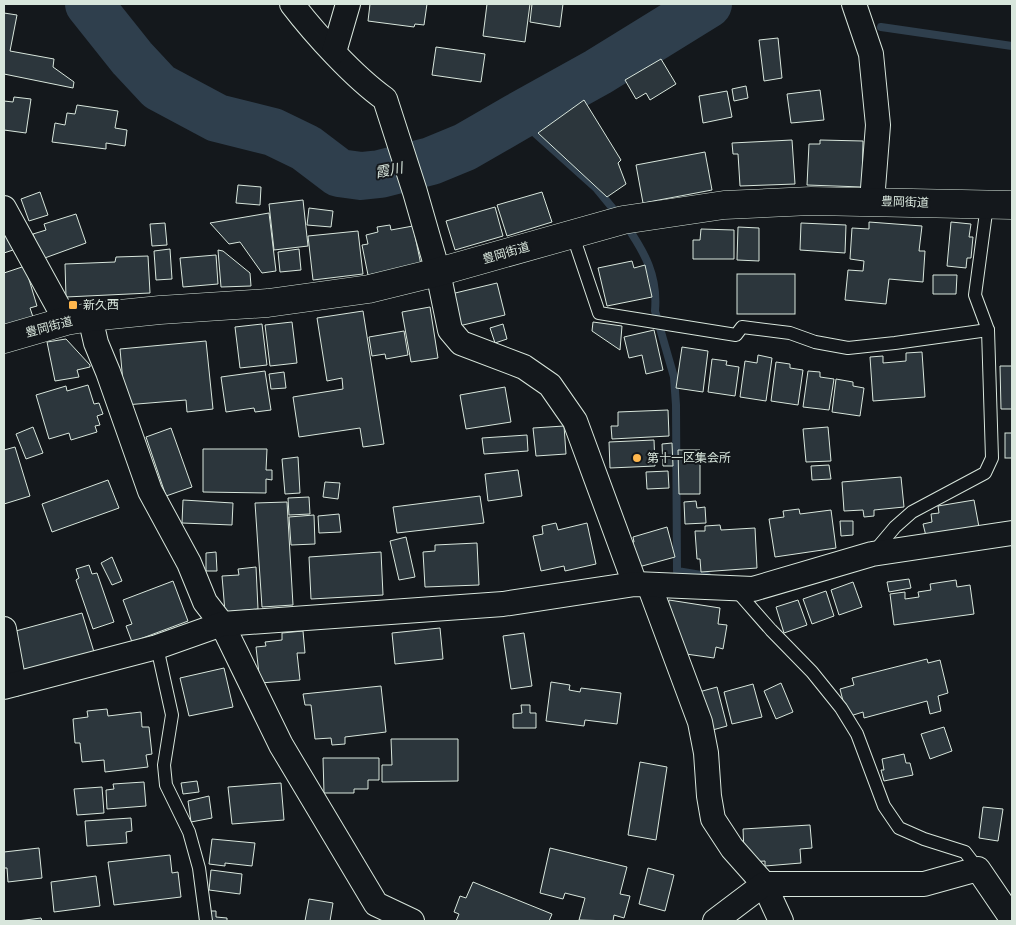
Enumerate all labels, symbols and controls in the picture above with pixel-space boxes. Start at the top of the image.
water label: 霞川 [374,159,406,181]
street label: 豊岡街道 [881,194,929,210]
street label: 豊岡街道 [481,240,531,266]
place label: 新久西 [83,298,119,312]
marker: 新久西 [67,299,79,311]
street label: 豊岡街道 [24,314,74,340]
place label: 第十一区集会所 [647,451,731,465]
marker: 第十一区集会所 [631,452,643,464]

